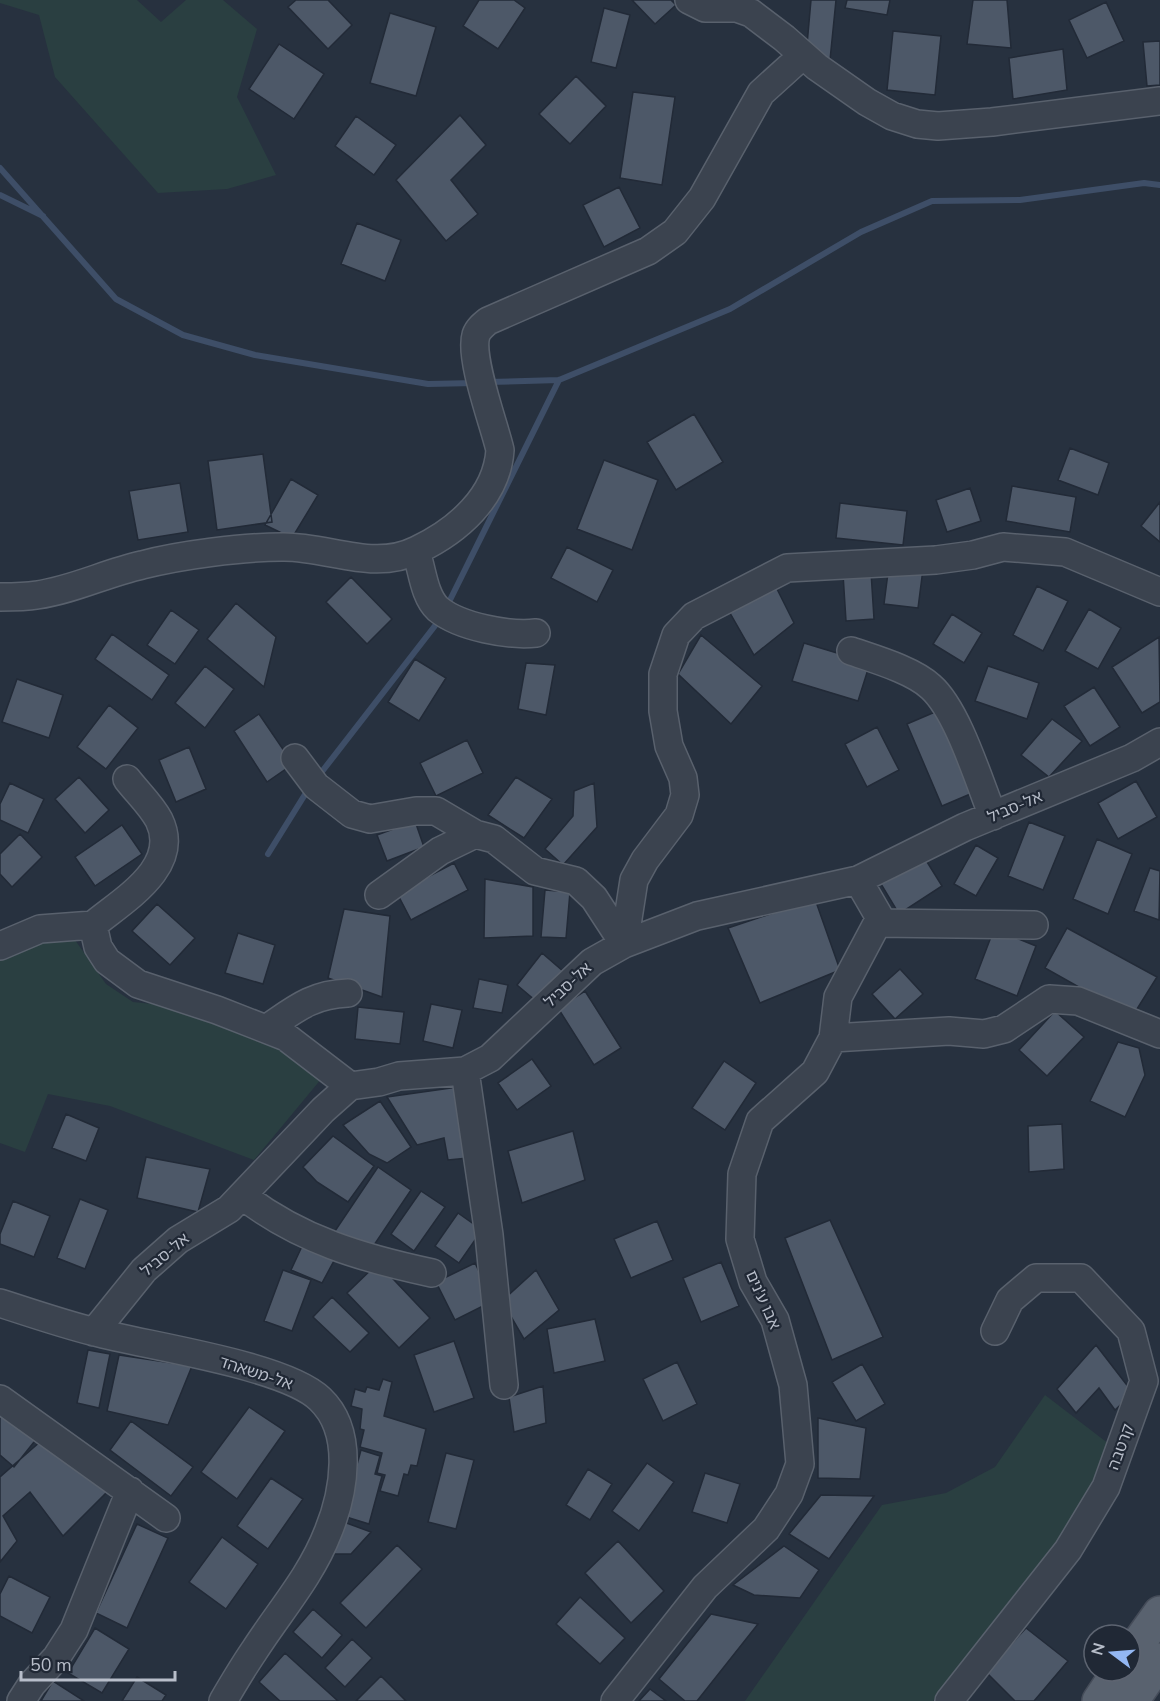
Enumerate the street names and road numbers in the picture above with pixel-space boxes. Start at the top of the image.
street label: אל-סביל [984,786,1046,828]
street label: אל-סביל [539,957,597,1013]
street label: אל-סביל [136,1228,194,1282]
street label: אבו ע'נים [740,1267,786,1333]
street label: אל-משאהד [216,1351,296,1395]
street label: קרטבה [1103,1421,1139,1473]

